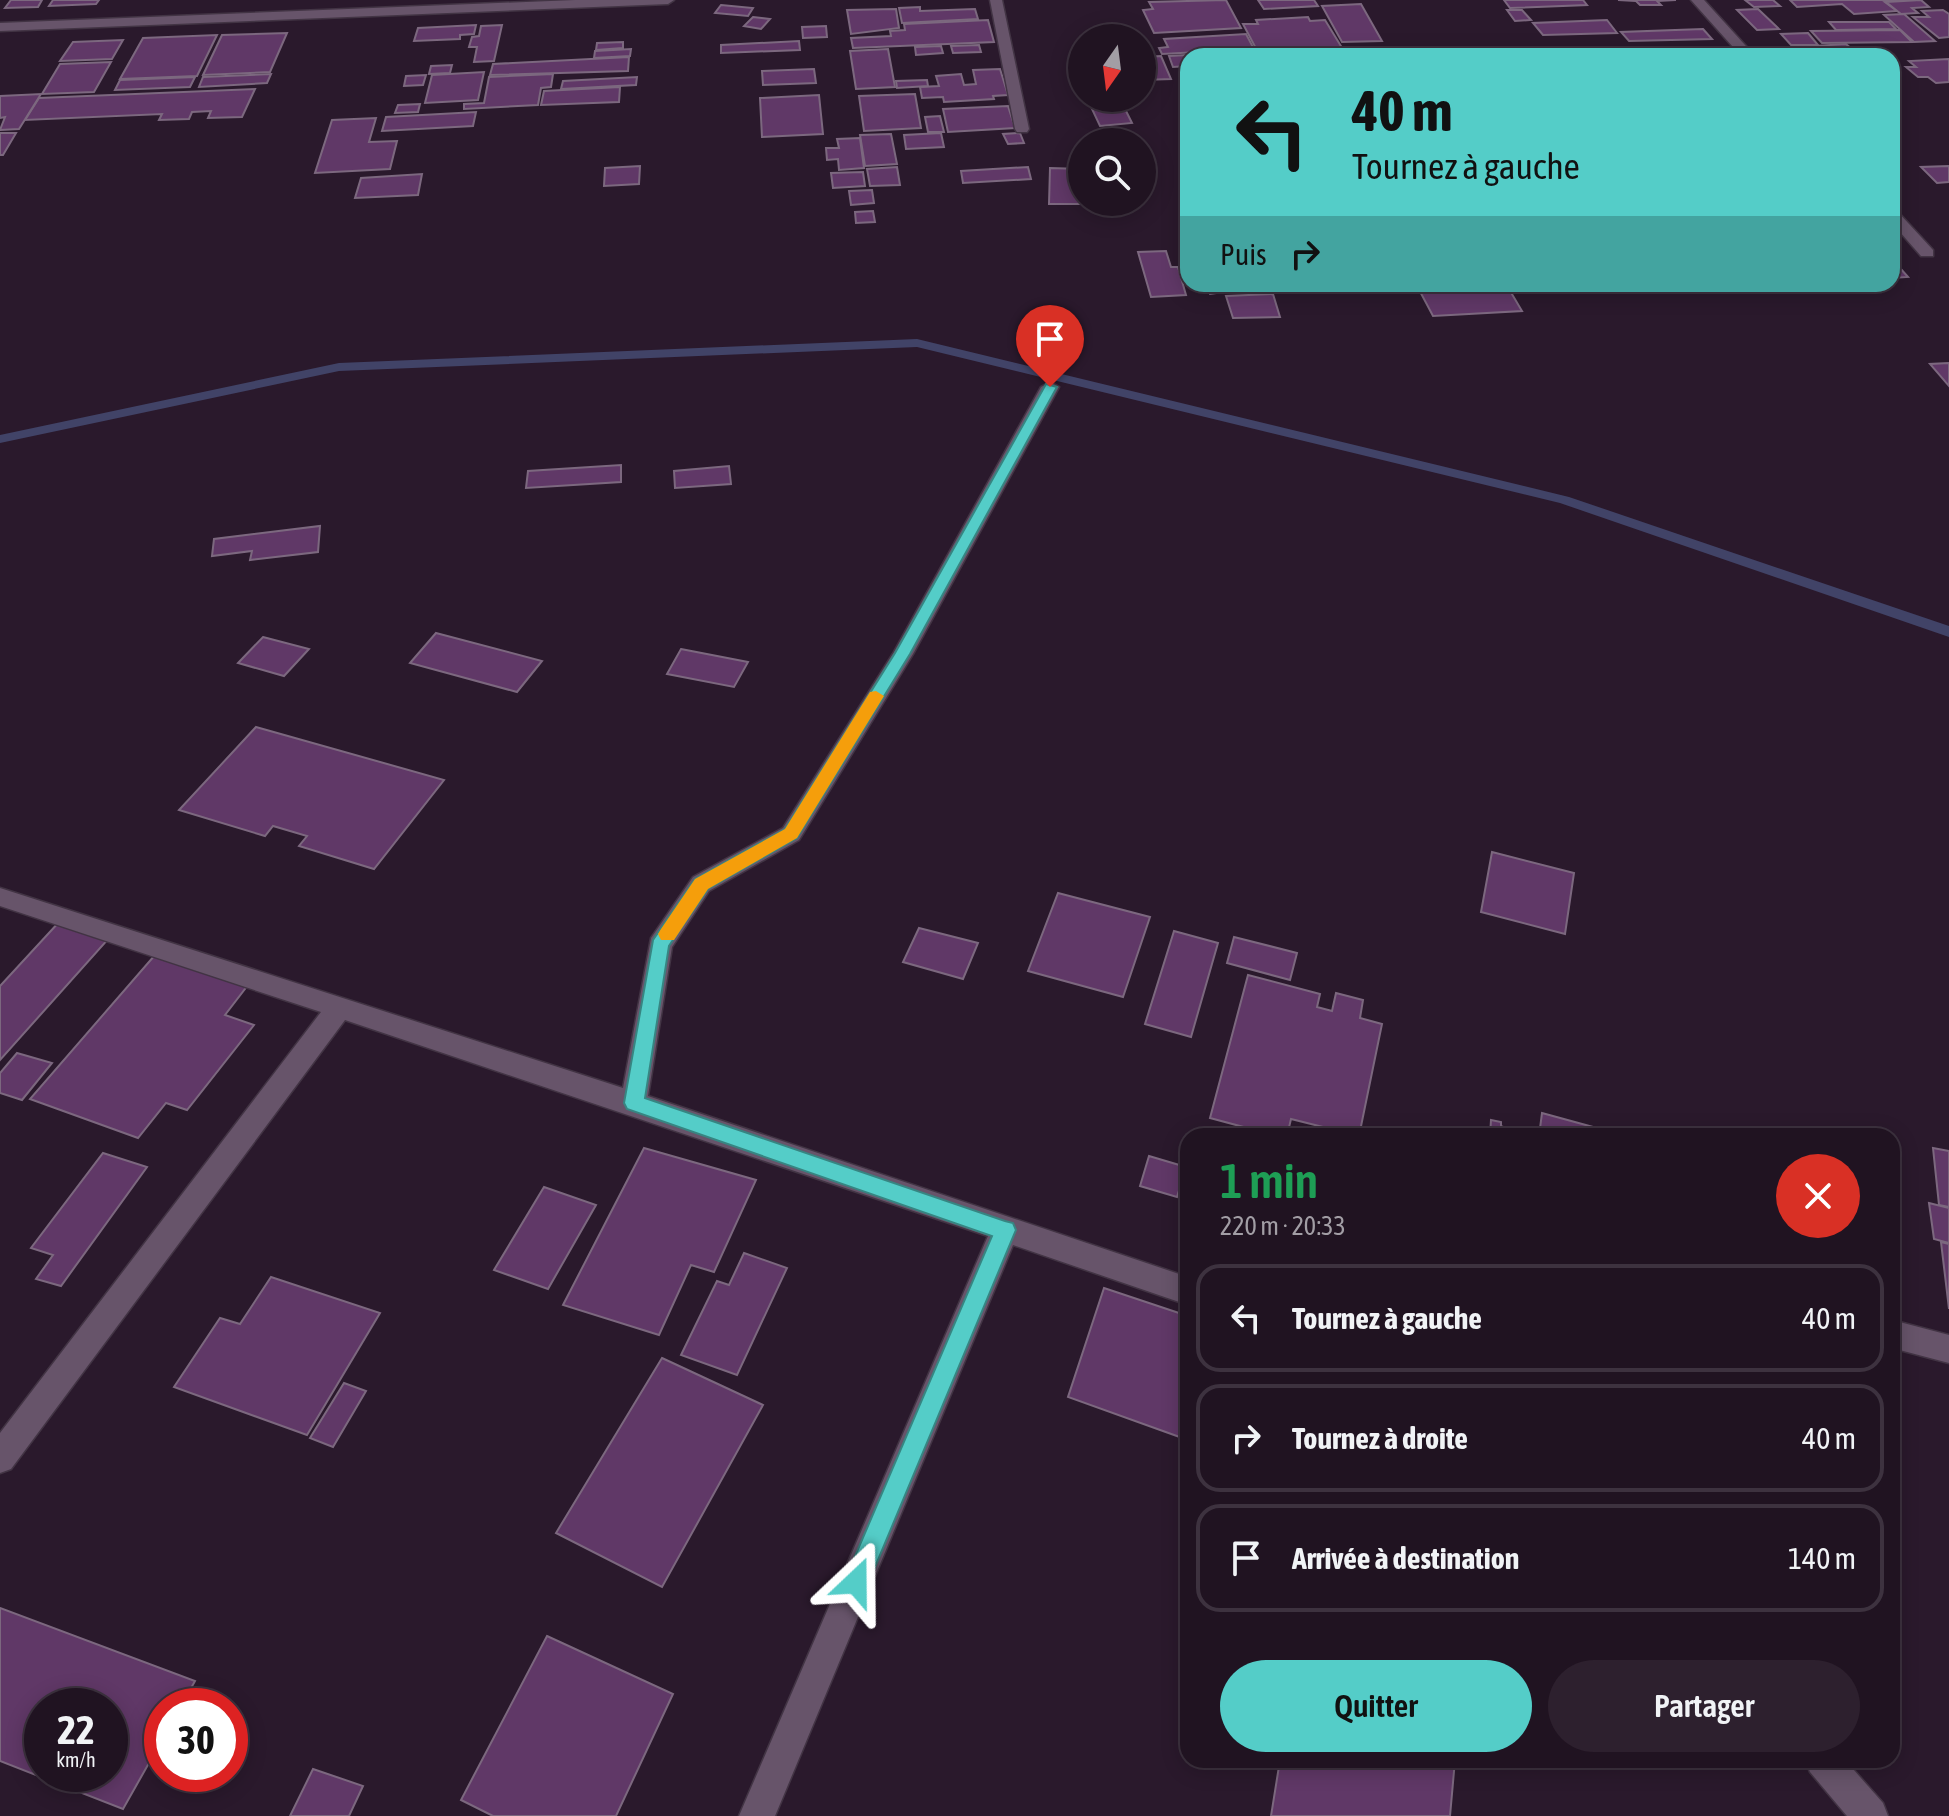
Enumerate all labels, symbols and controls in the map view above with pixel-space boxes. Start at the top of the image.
north arrow [1068,24,1156,112]
map controls [1068,24,1156,216]
text: 40 m [1352,79,1453,143]
icon: left [1220,80,1324,184]
button: search [1068,128,1156,216]
text: Tournez à gauche [1352,145,1580,187]
icon: right [1283,232,1327,276]
text: Puis [1220,237,1267,271]
pin [1016,305,1084,387]
icon: arrive [1028,317,1072,361]
text: 1 min [1220,1153,1318,1208]
button: close [1776,1154,1860,1238]
text: 220 m · 20:33 [1220,1211,1346,1241]
icon: left [1224,1296,1268,1340]
text: Tournez à gauche [1292,1301,1482,1335]
text: 40 m [1802,1301,1856,1335]
icon: right [1224,1416,1268,1460]
text: Tournez à droite [1292,1421,1468,1455]
text: 40 m [1802,1421,1856,1455]
icon: arrive [1224,1536,1268,1580]
position arrow [814,1540,898,1624]
text: Arrivée à destination [1292,1541,1519,1575]
text: 140 m [1788,1541,1856,1575]
button: Quitter [1220,1660,1532,1752]
button: Partager [1548,1660,1860,1752]
speed limit sign: 30 [144,1688,248,1792]
text: 22 [57,1707,95,1752]
text: km/h [56,1748,96,1771]

